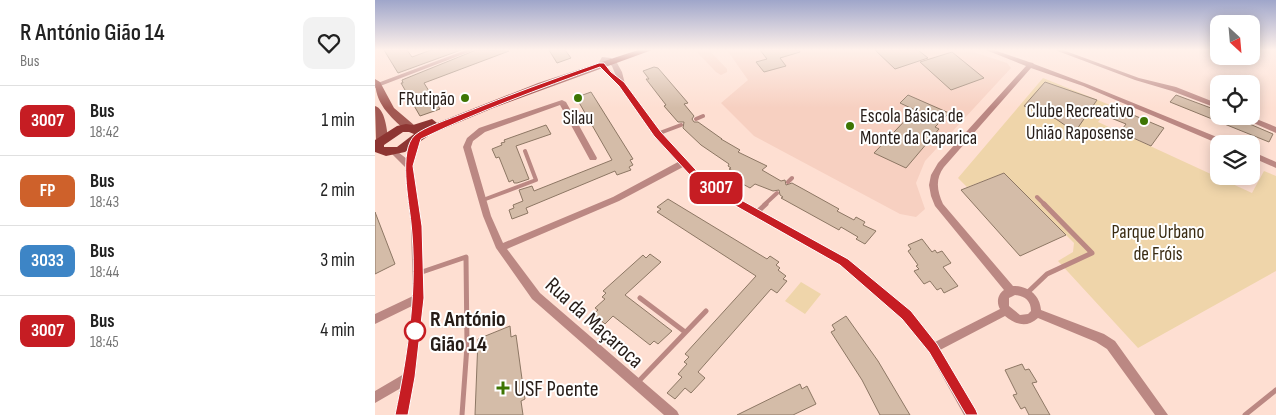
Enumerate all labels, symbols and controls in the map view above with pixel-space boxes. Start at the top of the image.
north arrow [1210,15,1260,65]
map controls [1210,15,1260,185]
button: heart [303,17,355,69]
text: R António Gião 14 [20,18,165,47]
text: Bus [20,52,40,71]
button: locate [1210,75,1260,125]
place label: FRutipão [398,88,455,111]
marker: FRutipão [459,92,471,104]
marker: Silau [572,92,584,104]
text: Bus [90,100,115,123]
place label: Clube Recreativo União Raposense [1026,100,1134,145]
place label: Escola Básica de Monte da Caparica [860,105,977,150]
place label: Silau [563,107,593,130]
text: 1 min [321,109,355,132]
text: 3007 [31,110,64,131]
marker: Clube Recreativo União Raposense [1138,115,1150,127]
marker: Escola Básica de Monte da Caparica [844,120,856,132]
text: 18:42 [90,123,119,142]
button: layers [1210,135,1260,185]
text: Bus [90,170,115,193]
line badge: 3007 [681,172,751,204]
text: 3007 [699,177,733,198]
text: 2 min [320,179,355,202]
text: FP [40,180,55,201]
text: 18:43 [90,193,119,212]
park label: Parque Urbano de Fróis [1112,221,1204,266]
text: Bus [90,240,115,263]
text: 3 min [320,249,355,272]
text: 3033 [31,250,64,271]
text: 18:44 [90,263,119,282]
street label: Rua da Maçaroca [539,272,649,374]
place label: R António Gião 14 [430,306,505,358]
text: Bus [90,310,115,333]
text: 4 min [320,319,355,342]
text: 3007 [31,320,64,341]
marker: R António Gião 14 [404,320,426,342]
text: 18:45 [90,333,119,352]
place label: USF Poente [514,376,599,403]
marker: USF Poente [496,381,510,395]

